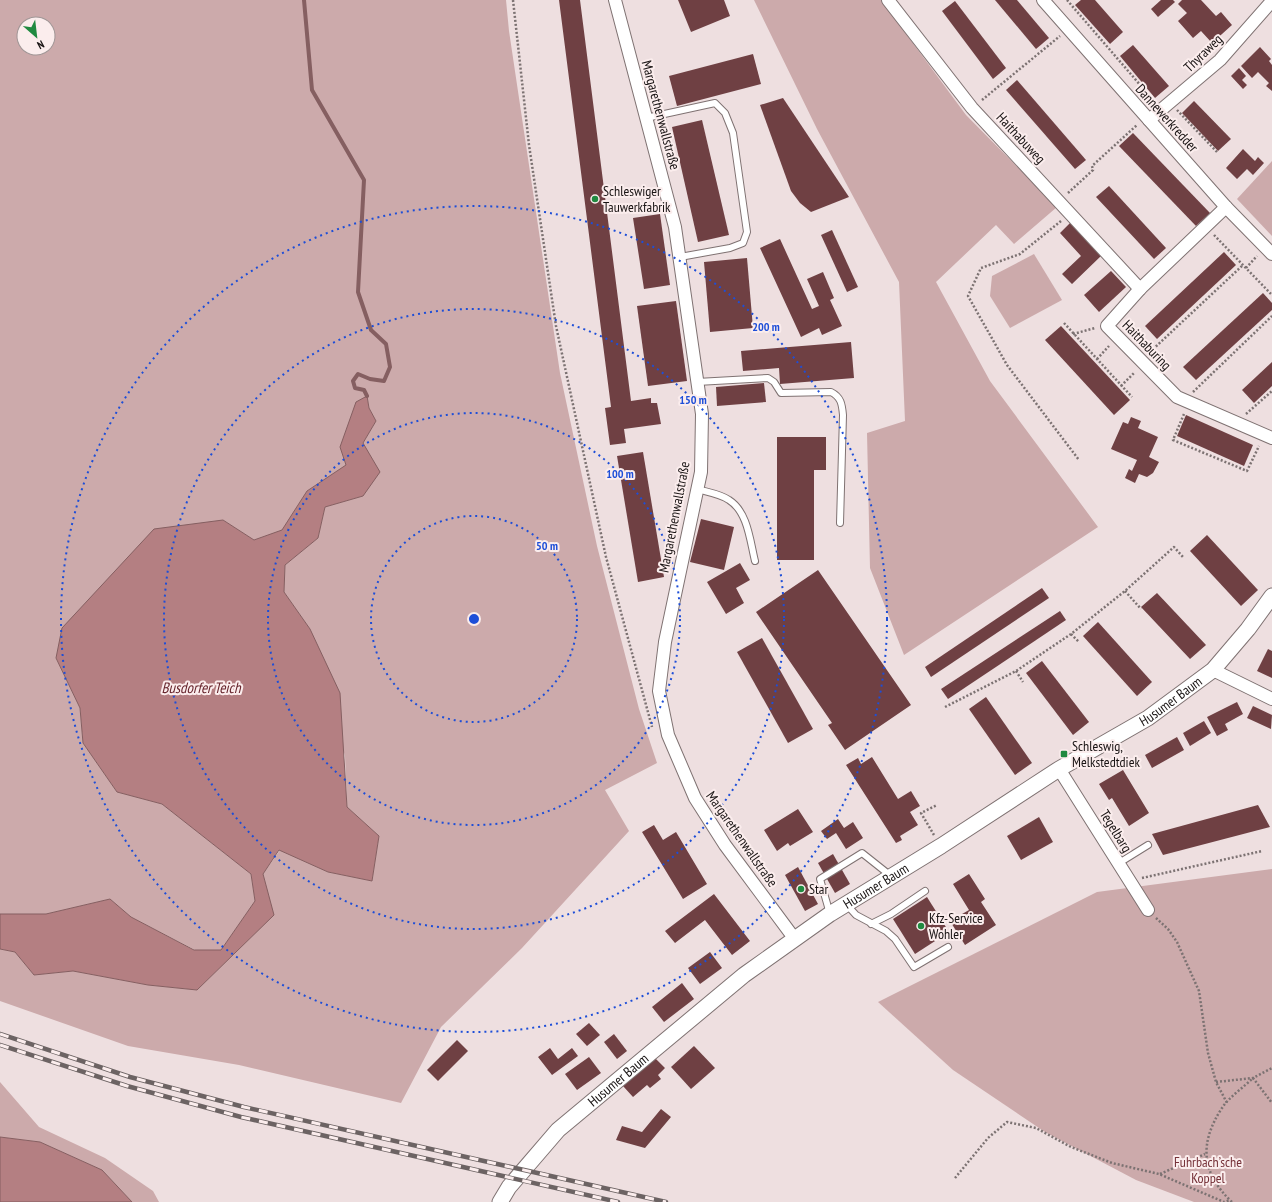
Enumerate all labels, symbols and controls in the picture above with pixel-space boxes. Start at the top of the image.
north arrow [16,16,56,56]
street label: Thyraweg [1180,30,1226,76]
text: N [35,37,47,52]
street label: Margarethenwallstraße [638,58,684,172]
street label: Dannewerkredder [1132,80,1202,156]
street label: Haithabuweg [993,109,1049,167]
place label: Schleswiger Tauwerkfabrik [603,182,671,216]
marker: Schleswiger Tauwerkfabrik [590,194,600,204]
street label: Haithaburing [1119,316,1175,374]
text: 200 m [752,319,780,334]
text: 150 m [679,392,707,407]
street label: Margarethenwallstraße [654,460,694,574]
text: 100 m [606,466,634,481]
text: 50 m [536,538,558,553]
centre of rings [467,612,481,626]
street label: Husumer Baum [1136,672,1206,730]
water label: Busdorfer Teich [161,678,242,697]
place label: Schleswig, Melkstedtdiek [1072,737,1140,771]
marker: Schleswig, Melkstedtdiek [1059,749,1069,759]
street label: Margarethenwallstraße [702,788,782,890]
street label: Tegelbarg [1096,806,1136,856]
street label: Husumer Baum [840,859,912,913]
place label: Star [809,880,828,898]
marker: Star [796,884,806,894]
place label: Kfz-Service Wohler [929,909,983,943]
marker: Kfz-Service Wohler [916,921,926,931]
street label: Husumer Baum [584,1049,652,1110]
park label: Fuhrbach’sche Koppel [1174,1153,1242,1187]

